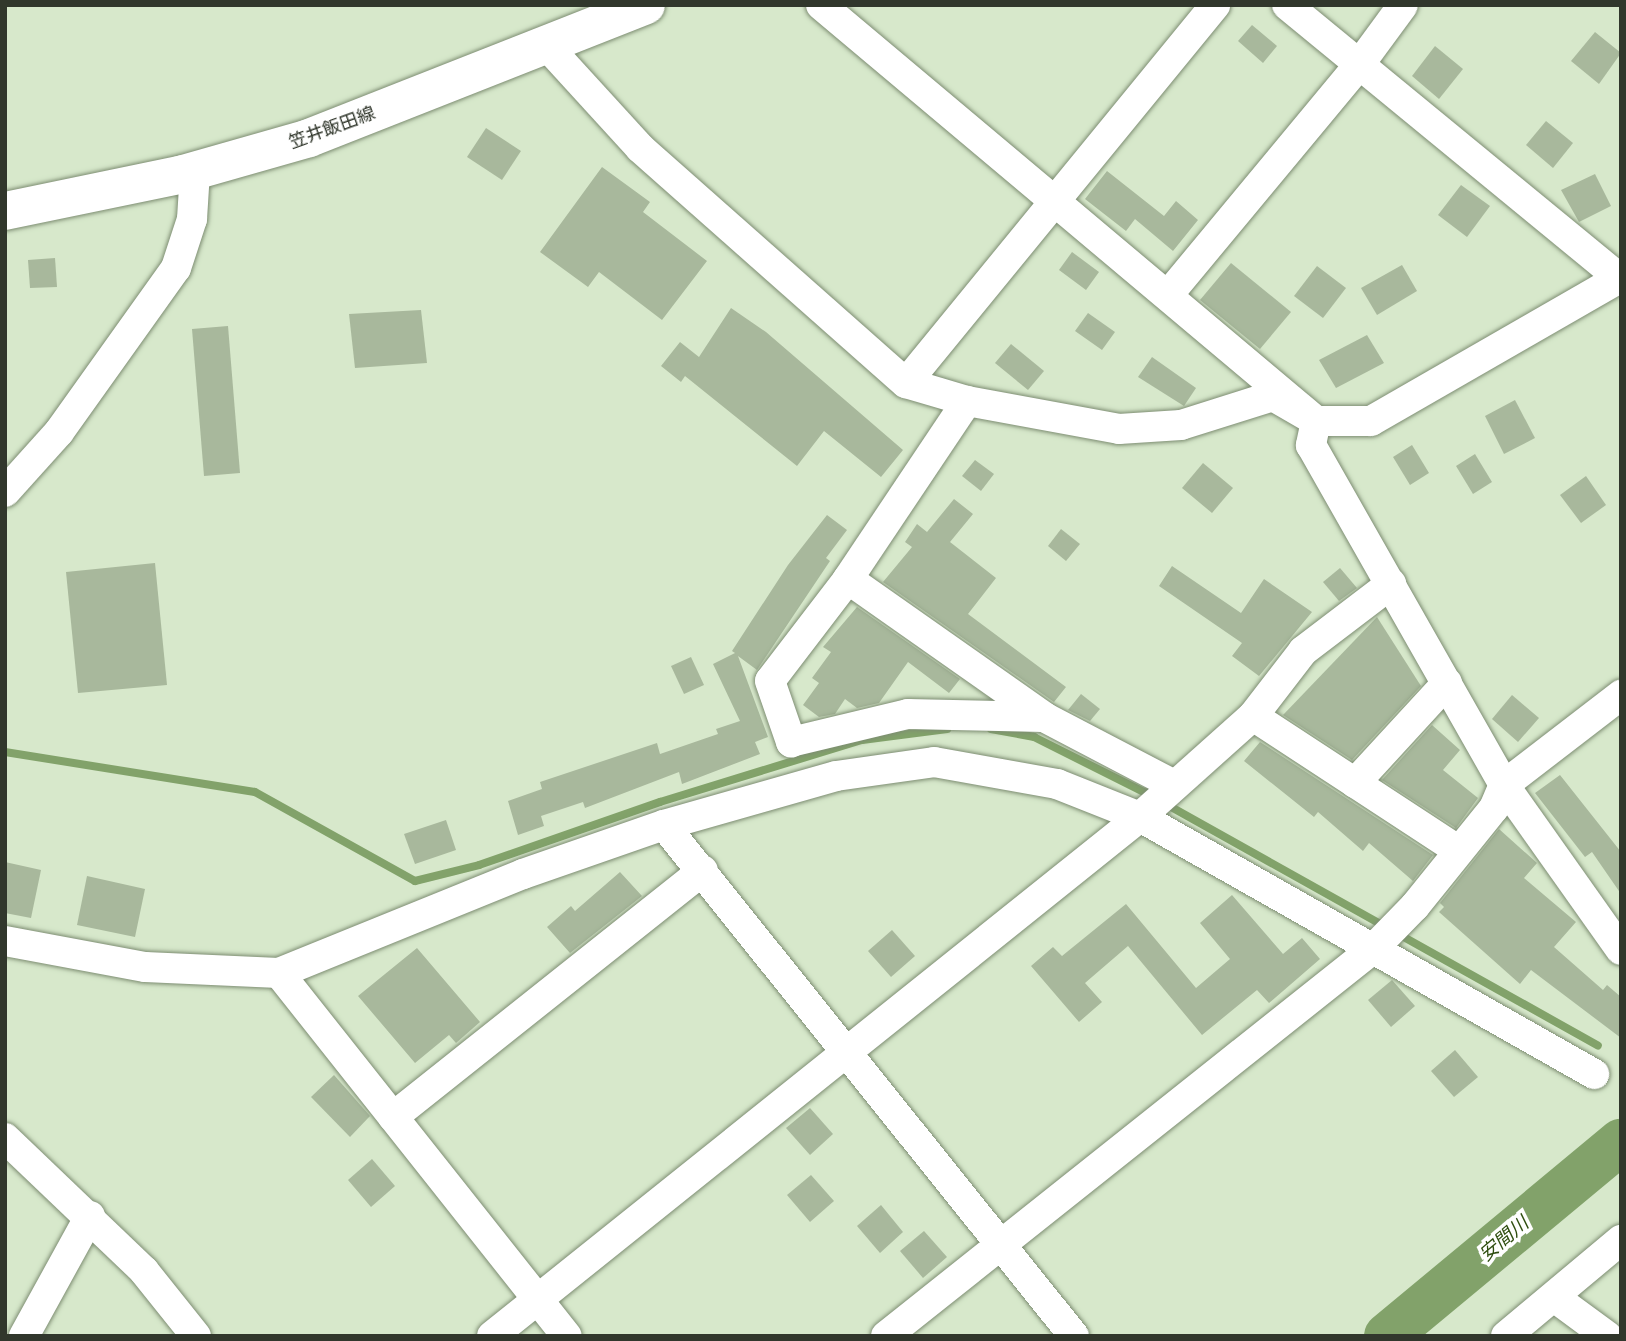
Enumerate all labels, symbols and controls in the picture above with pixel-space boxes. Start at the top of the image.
street label: 笠井飯田線 [286,102,378,154]
water label: 安間川 [1475,1212,1533,1266]

